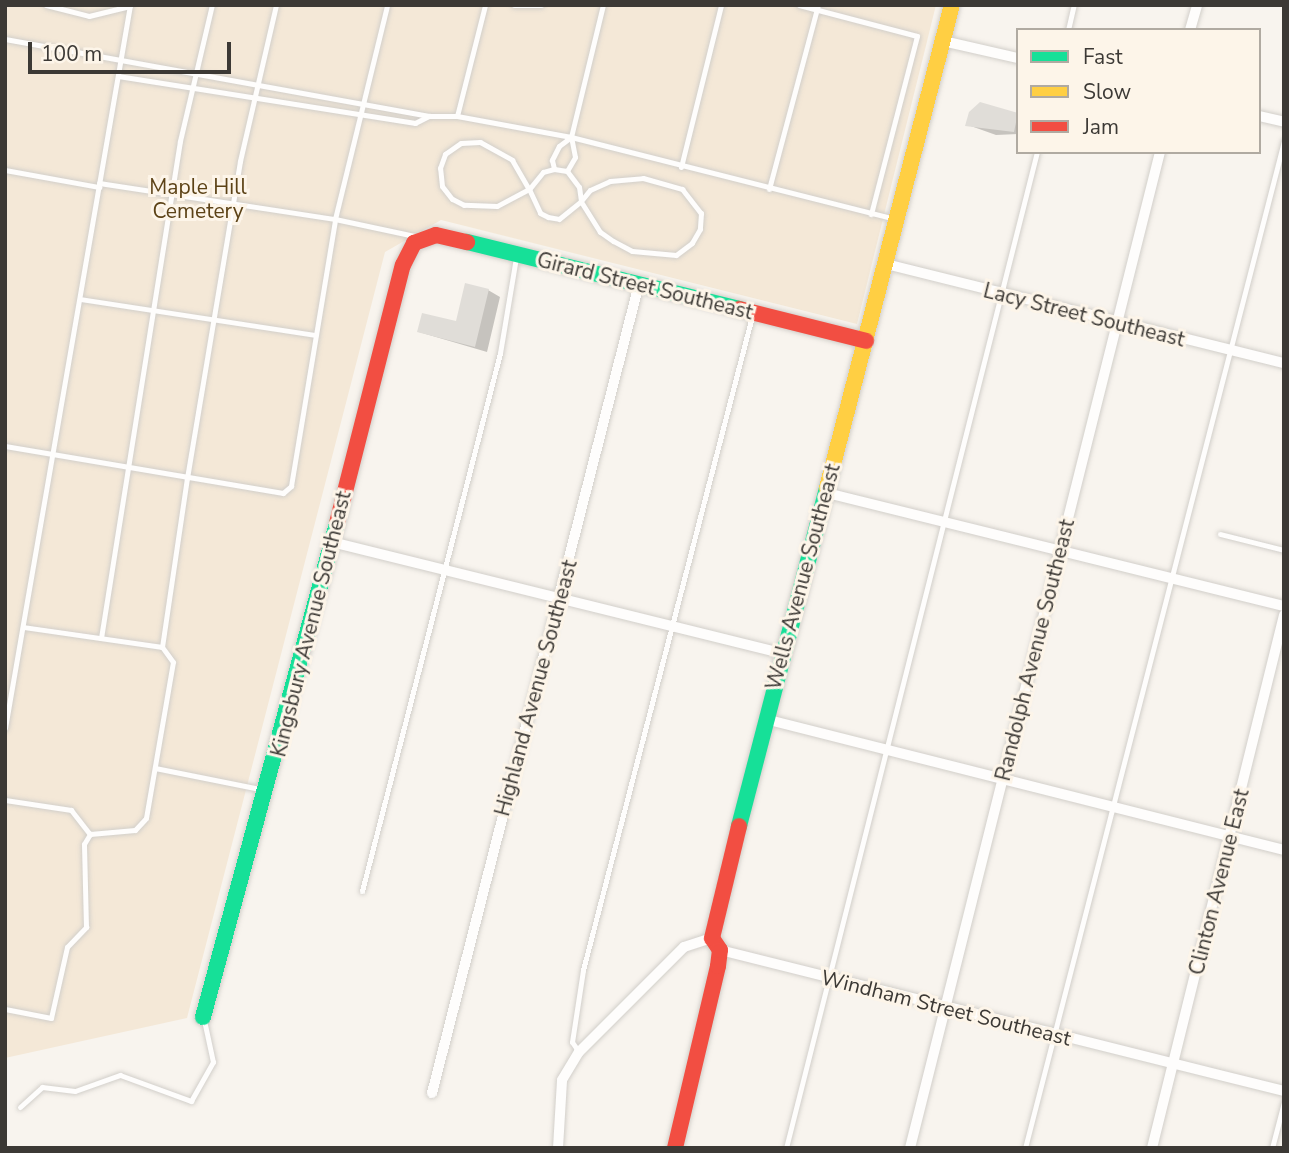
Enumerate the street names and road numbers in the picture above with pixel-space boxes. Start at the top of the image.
street label: Girard Street Southeast [534,247,756,325]
street label: Lacy Street Southeast [981,278,1187,352]
street label: Wells Avenue Southeast [761,461,845,693]
street label: Kingsbury Avenue Southeast [266,489,356,759]
street label: Randolph Avenue Southeast [990,516,1080,784]
street label: Highland Avenue Southeast [490,557,582,819]
street label: Clinton Avenue East [1184,786,1254,978]
street label: Windham Street Southeast [818,965,1074,1051]

